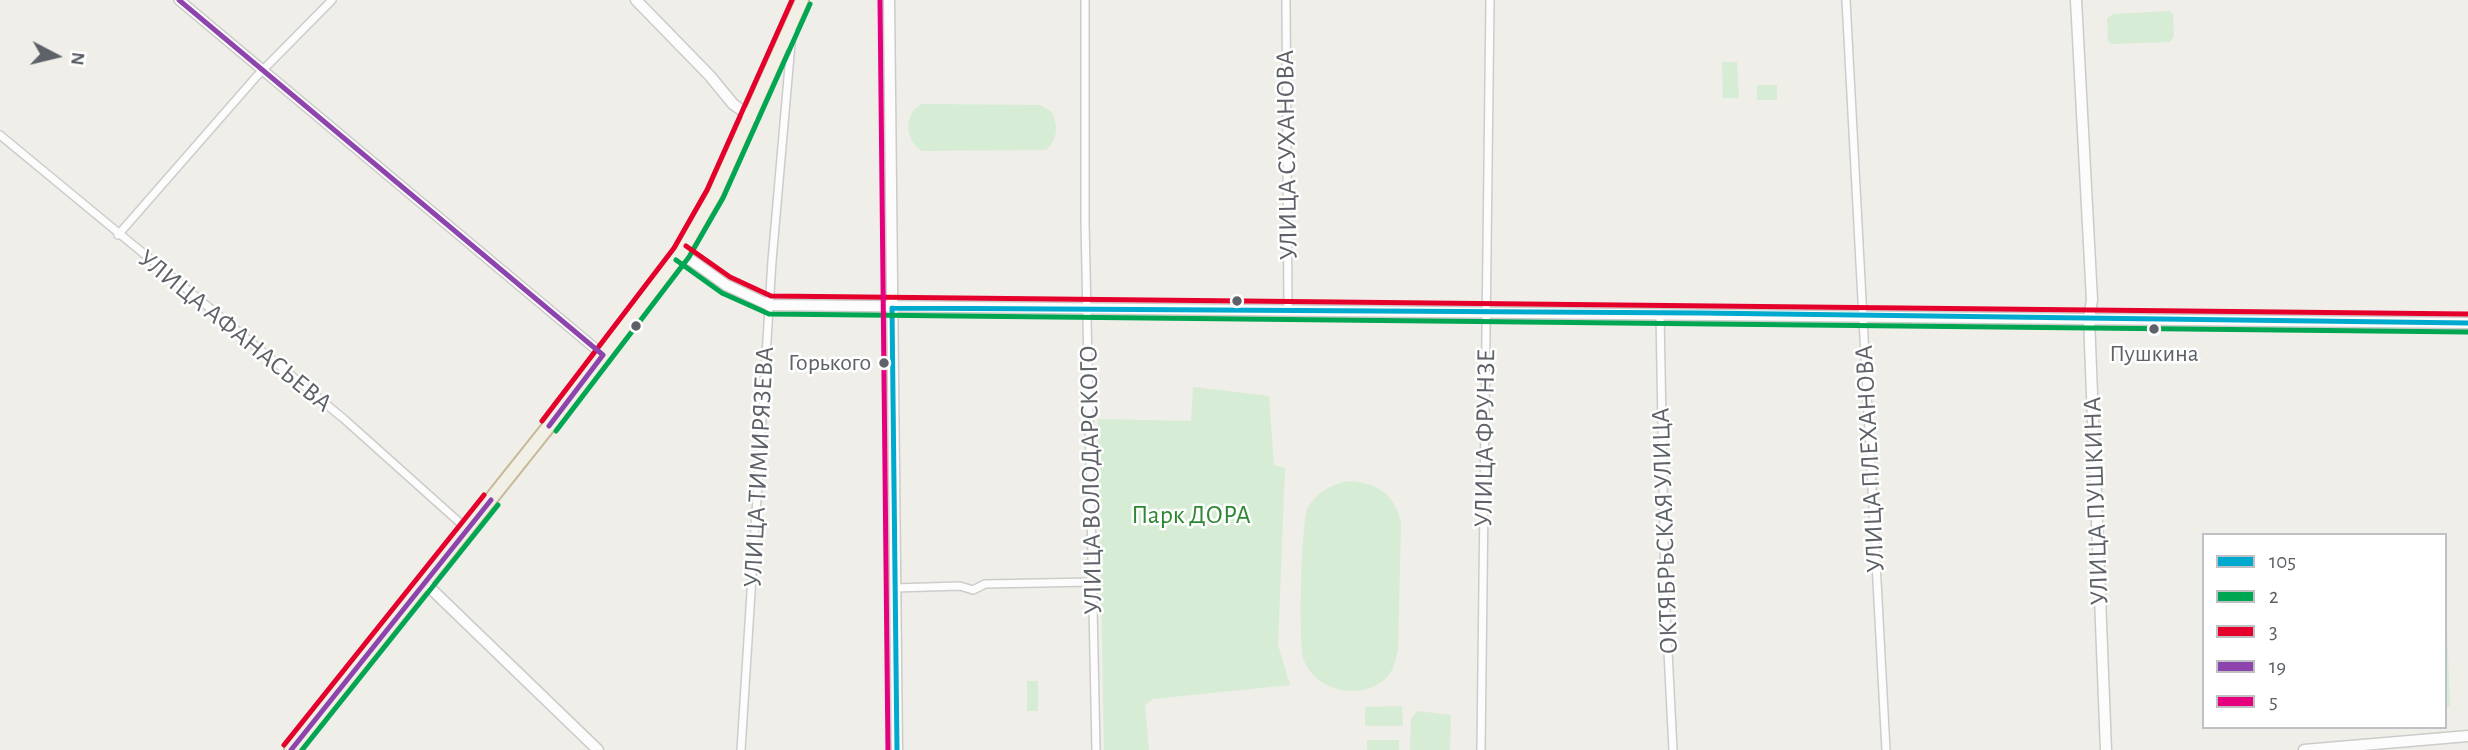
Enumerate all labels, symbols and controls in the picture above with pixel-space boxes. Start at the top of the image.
north arrow [21,21,91,91]
street label: УЛИЦА СУХАНОВА [1270,50,1304,260]
text: N [67,51,88,66]
street label: УЛИЦА АФАНАСЬЕВА [132,243,338,419]
unlabelled marker [1230,294,1244,308]
unlabelled marker [629,319,643,333]
marker: Пушкина [2147,322,2161,336]
place label: Пушкина [2109,340,2199,368]
street label: УЛИЦА ПЛЕХАНОВА [1848,344,1892,574]
street label: УЛИЦА ВОЛОДАРСКОГО [1073,345,1109,615]
street label: УЛИЦА ТИМИРЯЗЕВА [737,346,781,588]
street label: УЛИЦА ФРУНЗЕ [1468,348,1502,528]
place label: Горького [788,349,871,377]
marker: Горького [877,356,891,370]
street label: УЛИЦА ПУШКИНА [2077,396,2115,606]
street label: ОКТЯБРЬСКАЯ УЛИЦА [1645,407,1685,655]
park label: Парк ДОРА [1131,499,1251,531]
legend [2202,533,2447,729]
text: 105 [2269,551,2296,572]
text: 2 [2269,586,2279,607]
text: 3 [2269,621,2278,642]
text: 19 [2269,656,2286,677]
text: 5 [2269,691,2278,712]

